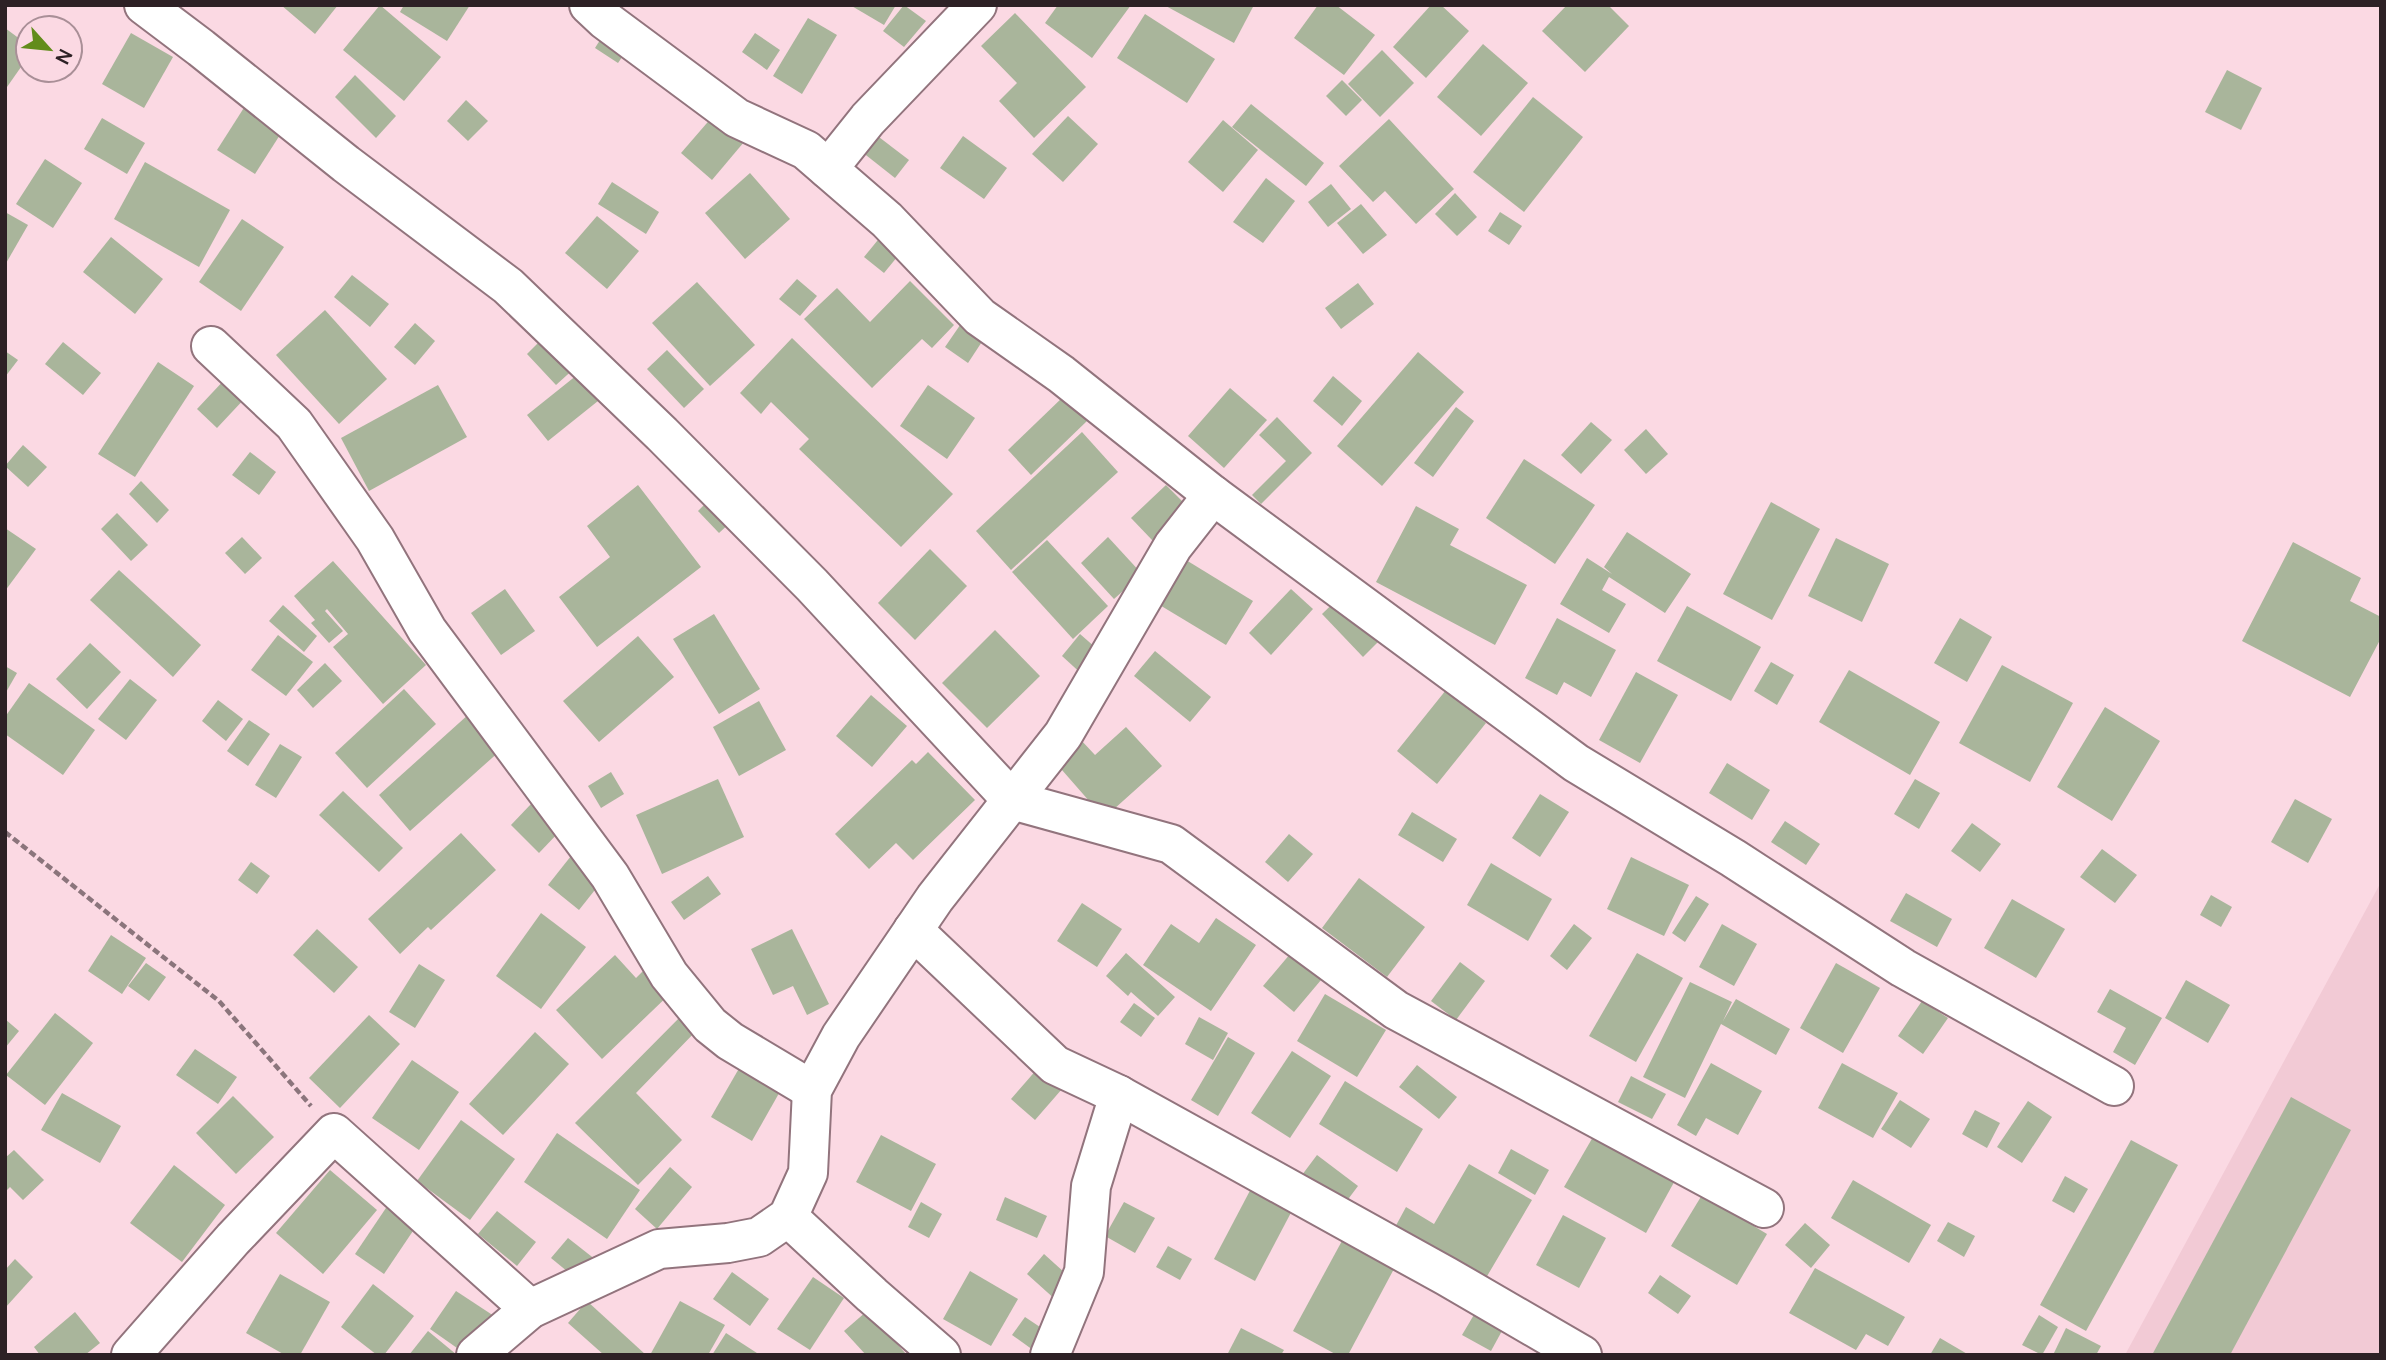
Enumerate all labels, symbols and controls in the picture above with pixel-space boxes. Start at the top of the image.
north arrow [14,14,84,84]
text: N [49,45,79,69]

